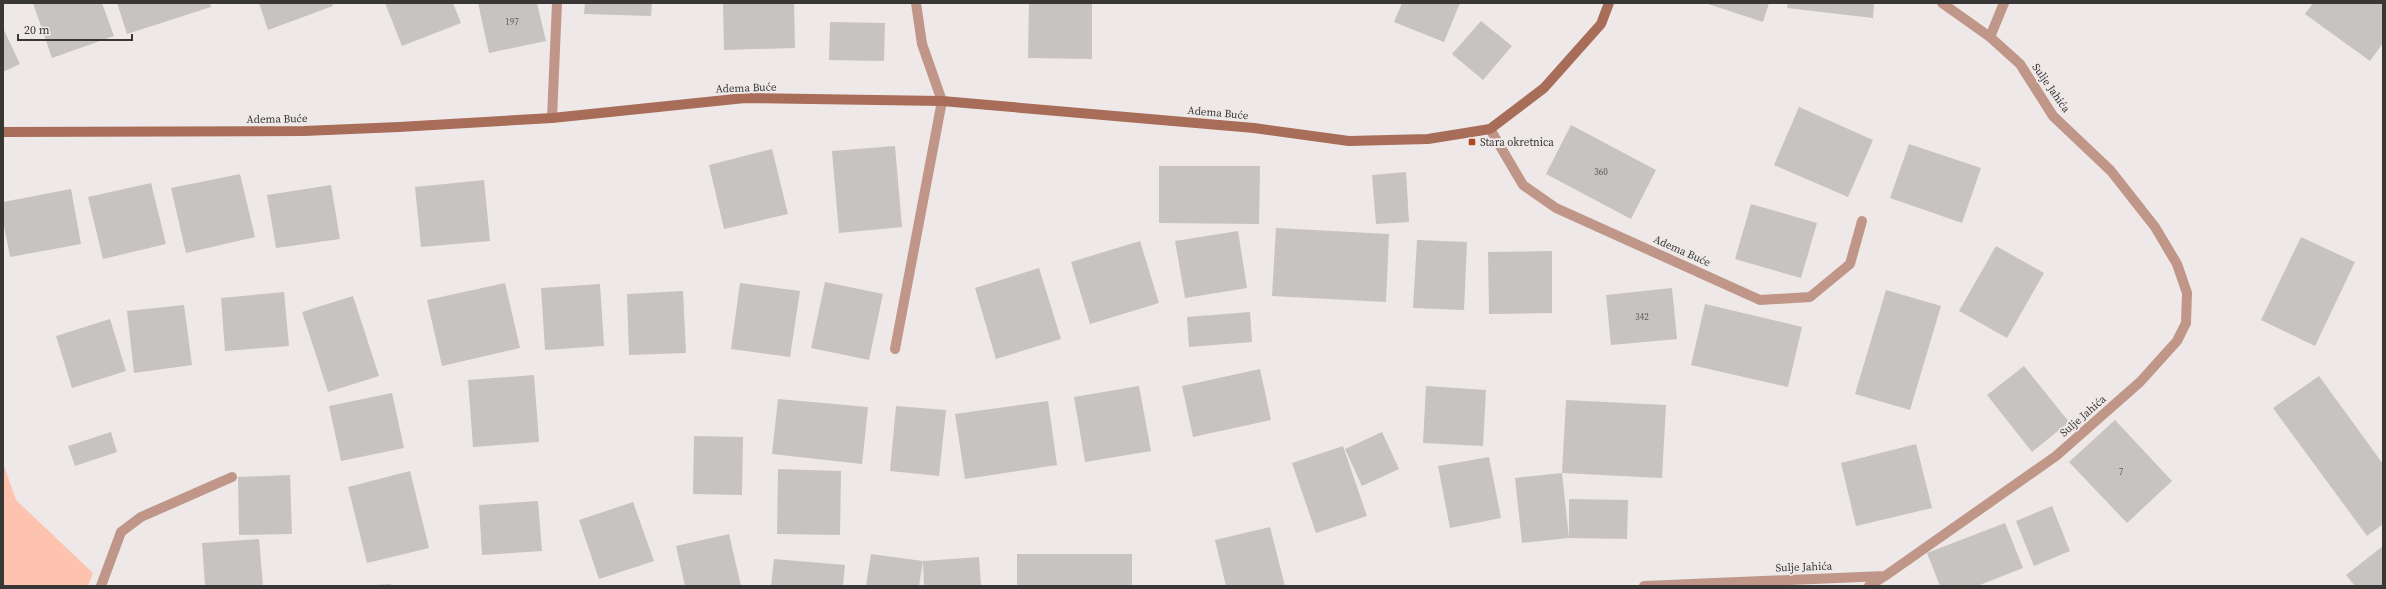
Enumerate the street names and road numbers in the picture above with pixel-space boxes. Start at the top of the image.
street label: Sulje Jahića [2029,60,2074,116]
street label: Adema Buće [715,79,777,97]
street label: Adema Buće [1187,103,1249,123]
street label: Adema Buće [246,111,308,127]
street label: Adema Buće [1651,232,1713,270]
street label: Sulje Jahića [2057,391,2110,440]
street label: Sulje Jahića [1775,559,1833,575]

